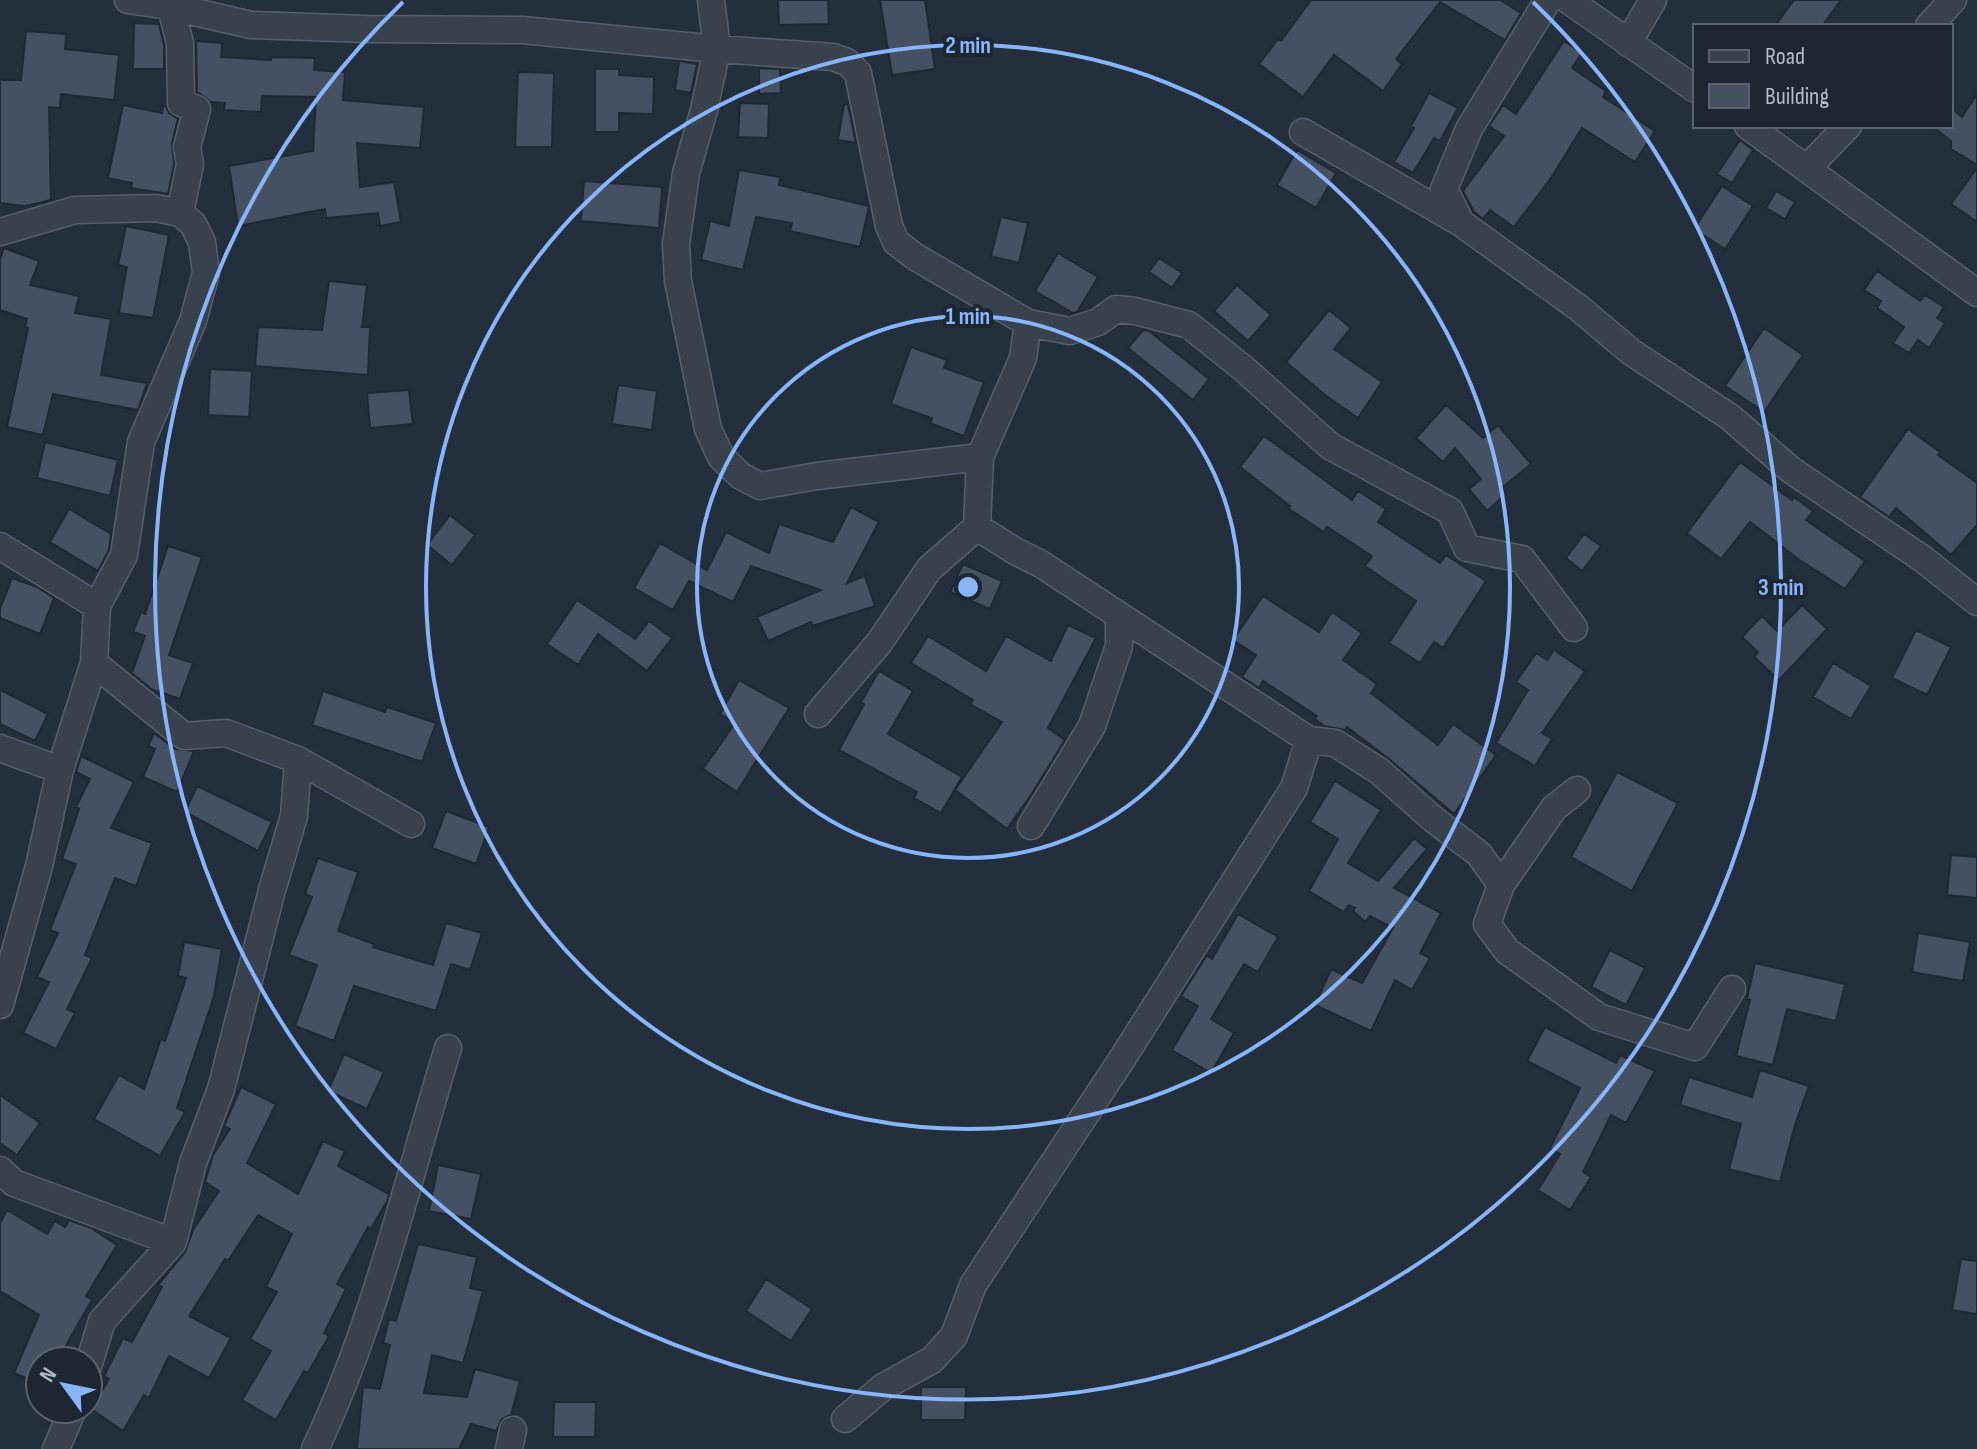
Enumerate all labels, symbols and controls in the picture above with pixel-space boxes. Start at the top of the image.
legend [1693,24,1953,128]
text: 2 min [945,31,991,60]
text: Road [1765,42,1805,71]
text: Building [1765,82,1829,111]
text: 1 min [946,302,990,331]
centre of rings [954,573,982,601]
text: 3 min [1758,573,1804,602]
north arrow [24,1345,104,1425]
text: N [34,1363,63,1387]

